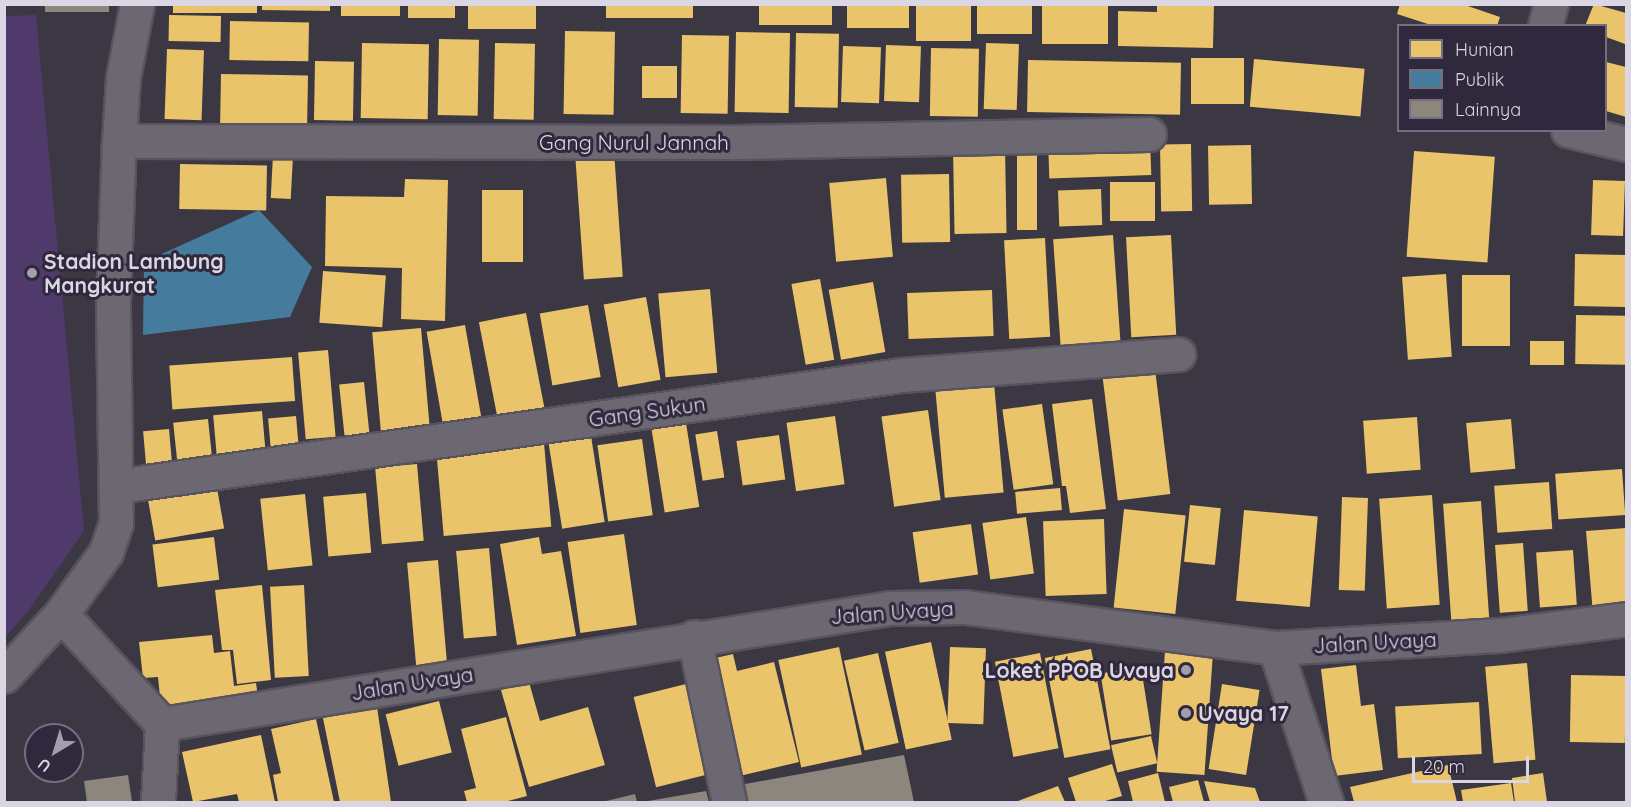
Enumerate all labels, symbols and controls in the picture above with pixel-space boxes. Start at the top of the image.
legend [1397,24,1607,132]
text: Hunian [1455,38,1514,61]
text: Publik [1455,68,1504,91]
text: Lainnya [1455,98,1521,121]
street label: Gang Nurul Jannah [539,129,729,155]
place label: Stadion Lambung Mangkurat [44,248,224,298]
marker: Stadion Lambung Mangkurat [25,266,39,280]
street label: Gang Sukun [587,390,707,432]
street label: Jalan Uvaya [829,595,955,629]
street label: Jalan Uvaya [1313,626,1437,658]
place label: Loket PPOB Uvaya [985,657,1174,683]
street label: Jalan Uvaya [349,661,475,705]
marker: Loket PPOB Uvaya [1179,663,1193,677]
place label: Uvaya 17 [1198,700,1289,726]
marker: Uvaya 17 [1179,706,1193,720]
north arrow [24,723,84,783]
scale bar [1415,744,1532,782]
text: U [34,754,55,777]
text: 20 m [1423,755,1465,778]

